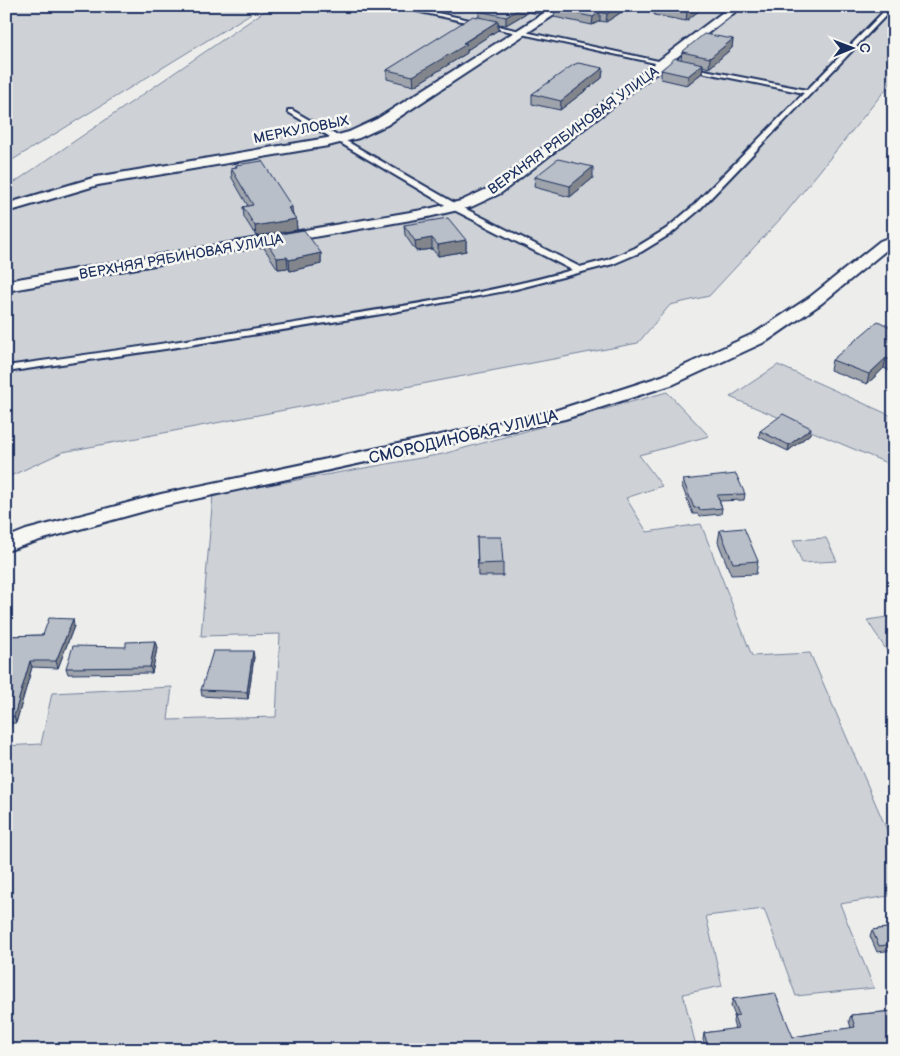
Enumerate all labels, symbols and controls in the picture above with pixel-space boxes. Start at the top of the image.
north arrow [828,22,878,72]
text: С [856,43,873,53]
street label: ВЕРХНЯЯ РЯБИНОВАЯ УЛИЦА [485,62,662,198]
street label: МЕРКУЛОВЫХ [252,112,351,147]
street label: ВЕРХНЯЯ РЯБИНОВАЯ УЛИЦА [78,230,285,283]
street label: СМОРОДИНОВАЯ УЛИЦА [367,406,560,468]

